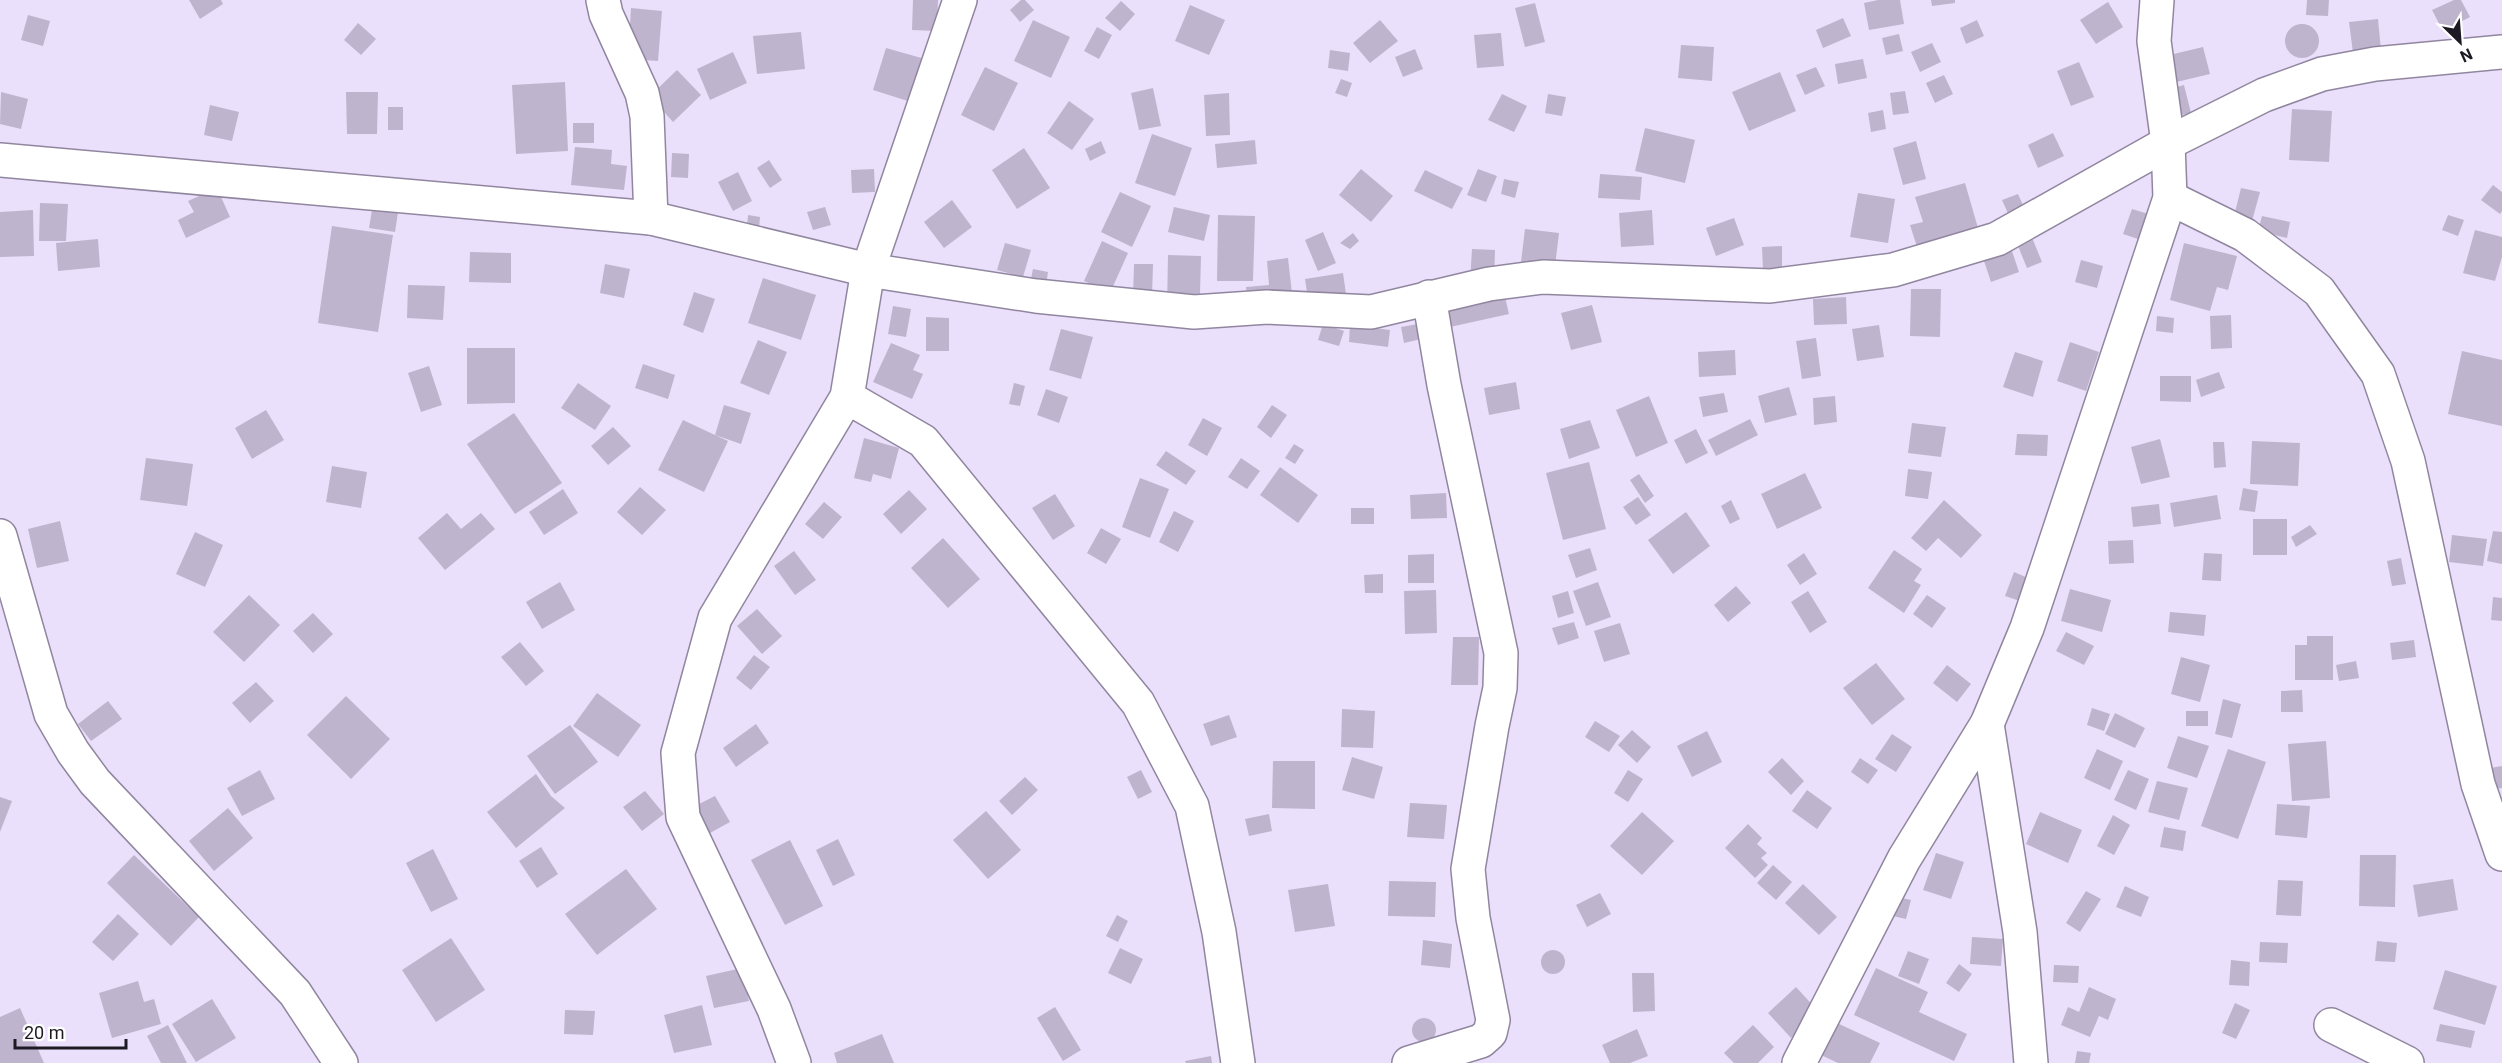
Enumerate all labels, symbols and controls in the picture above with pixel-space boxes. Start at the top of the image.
north arrow [2430,12,2490,72]
text: N [2457,44,2475,66]
scale bar [15,1012,126,1050]
text: 20 m [24,1022,64,1043]

